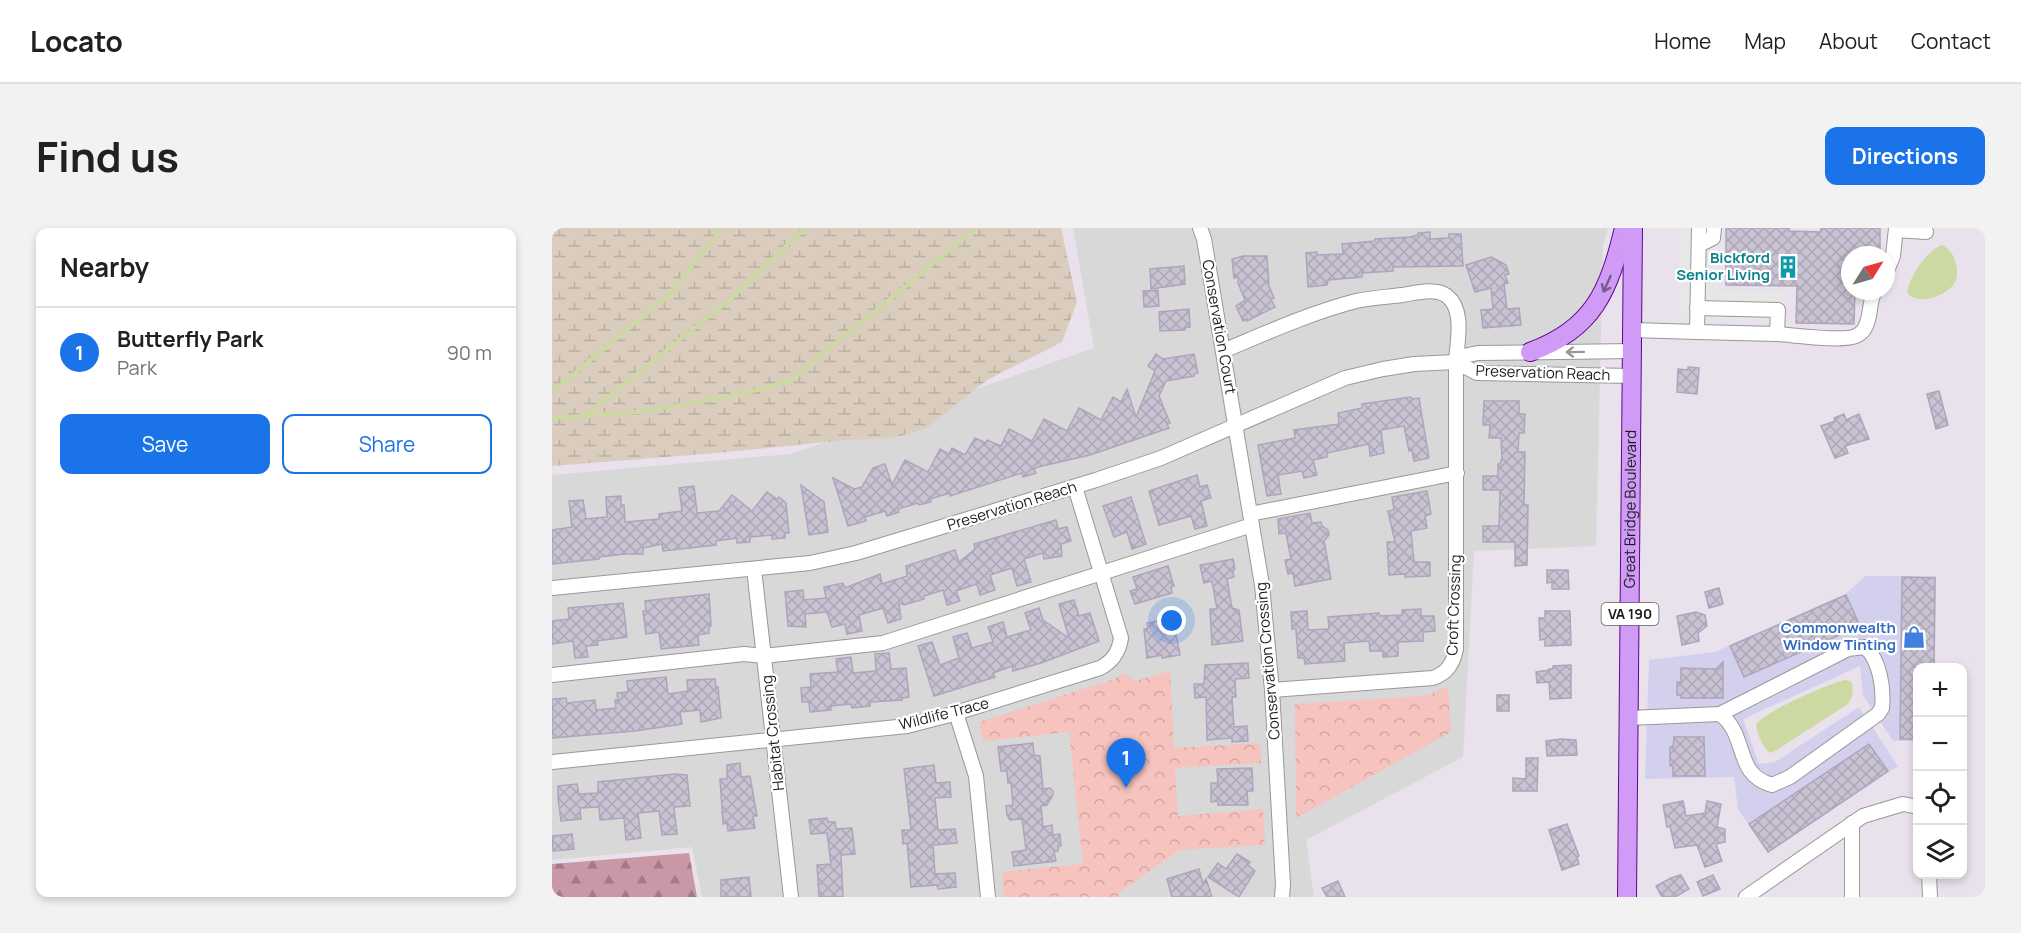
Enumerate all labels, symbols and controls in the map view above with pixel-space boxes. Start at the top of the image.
text: Locato [30,22,123,60]
text: Home [1654,27,1711,55]
text: Map [1744,27,1786,55]
text: About [1819,27,1878,55]
text: Contact [1911,27,1991,55]
text: Find us [36,127,179,185]
button: Directions [1825,127,1985,185]
north arrow [1841,246,1895,300]
place label: Bickford Senior Living [1676,247,1770,285]
text: Nearby [60,249,149,285]
building icon: Bickford Senior Living [1775,254,1801,280]
street label: Conservation Court [1197,258,1242,396]
one-way arrow [1601,274,1612,292]
text: Butterfly Park [117,324,263,354]
text: 1 [75,339,84,366]
text: 90 m [446,339,492,366]
one-way arrow [1565,346,1585,357]
text: Park [117,354,157,381]
street label: Preservation Reach [1475,360,1611,385]
button: Save [60,414,270,474]
button: Share [282,414,492,474]
street label: Great Bridge Boulevard [1619,430,1641,588]
street label: Preservation Reach [944,476,1079,535]
street label: Croft Crossing [1441,554,1466,656]
street label: Conservation Crossing [1250,581,1285,741]
road number: VA 190 [1602,603,1658,625]
your location [1157,606,1186,635]
place label: Commonwealth Window Tinting [1781,617,1896,655]
shop icon: Commonwealth Window Tinting [1901,624,1927,650]
map controls [1913,663,1967,879]
button: + [1913,663,1967,717]
street label: Habitat Crossing [756,674,789,792]
street label: Wildlife Trace [897,692,991,735]
button: − [1913,717,1967,771]
pin: 1 [1106,738,1146,788]
button: locate [1913,771,1967,825]
button: layers [1913,825,1967,879]

